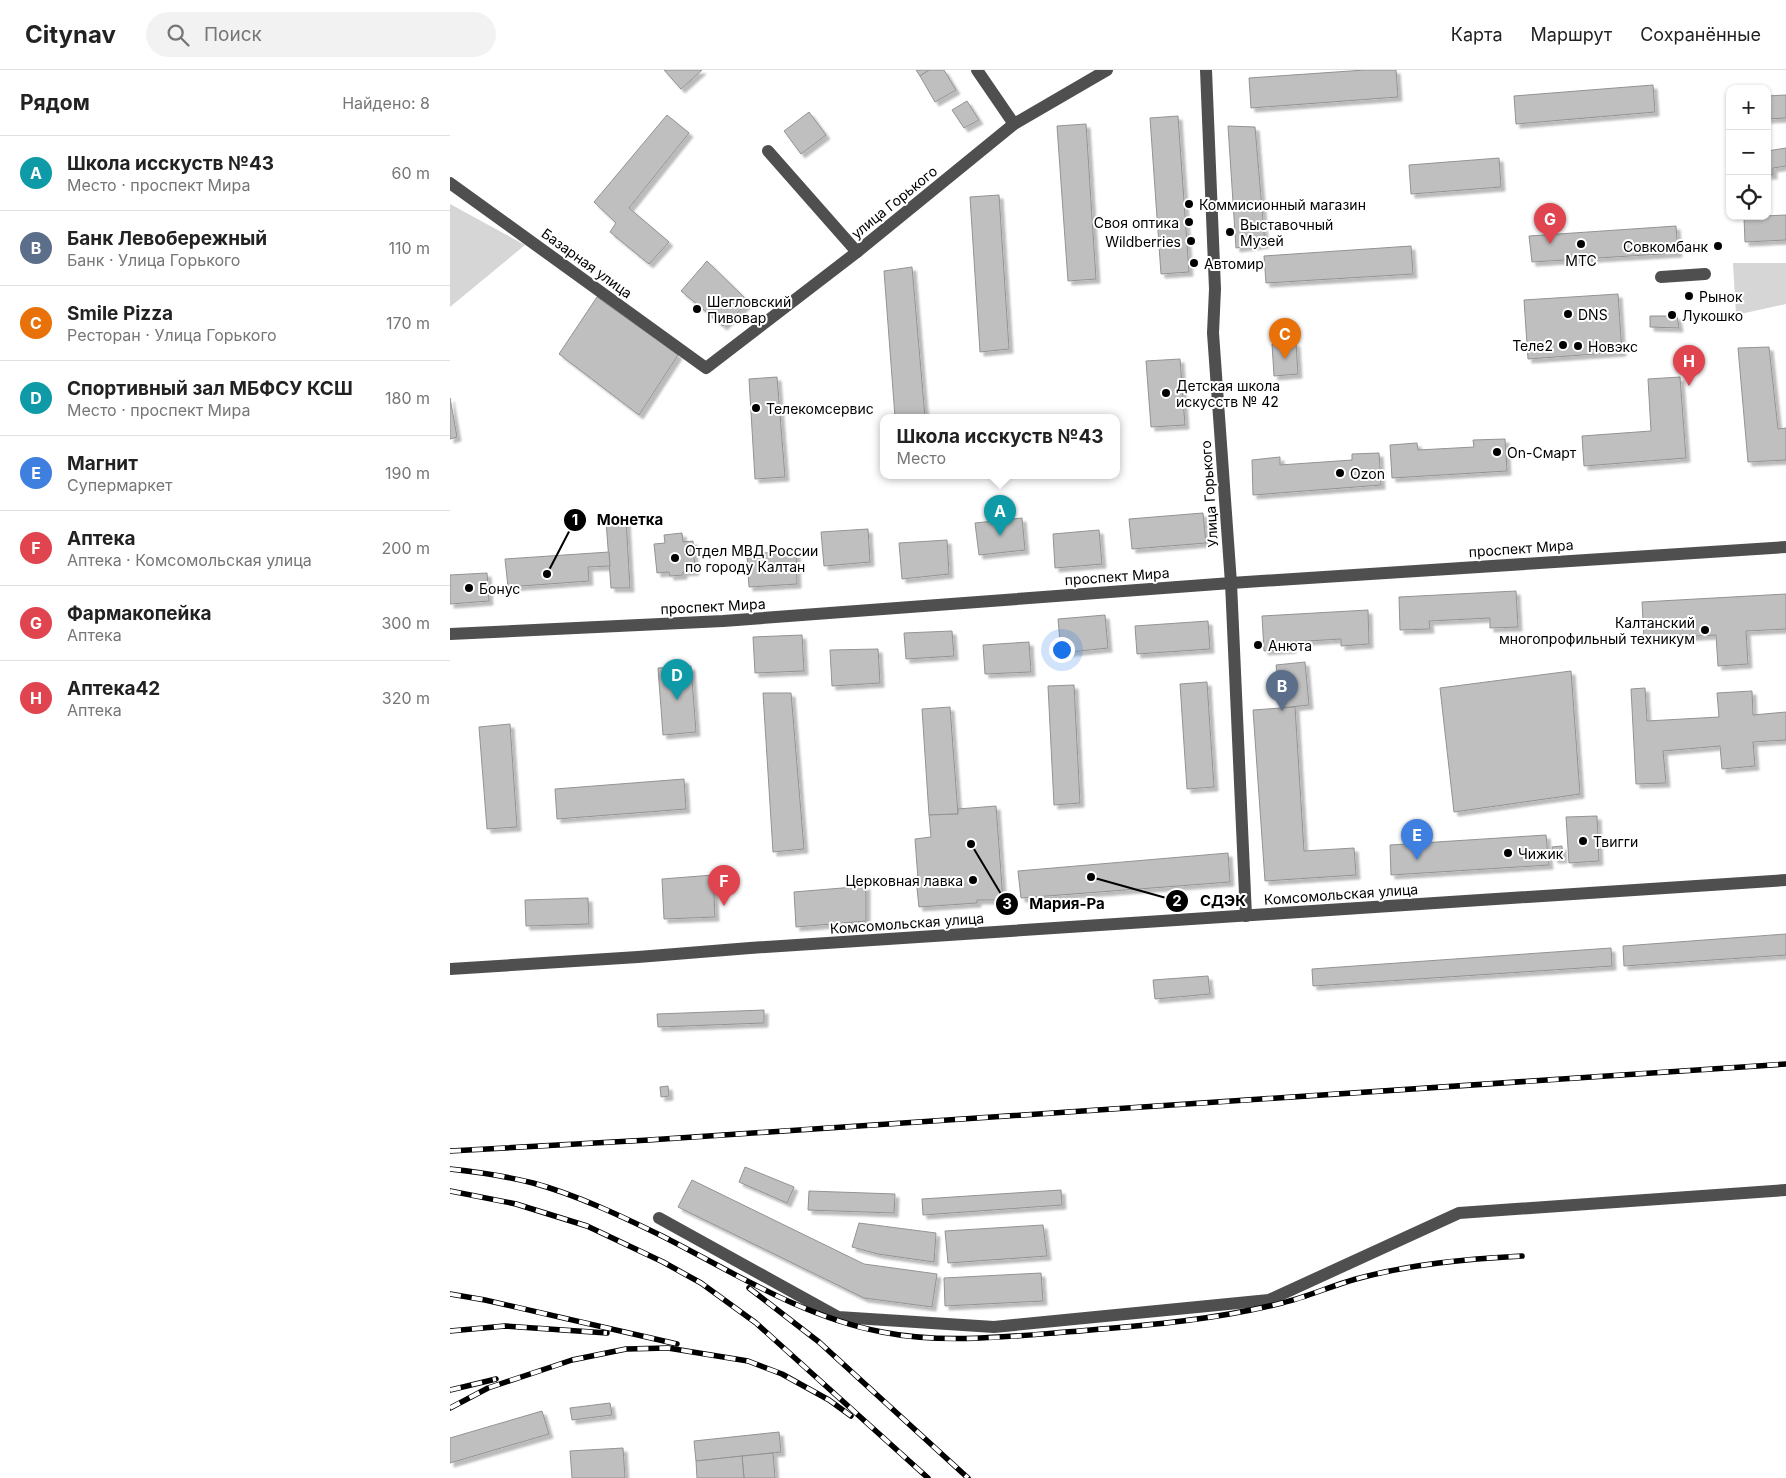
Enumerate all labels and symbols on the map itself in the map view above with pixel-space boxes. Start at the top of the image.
street label: улица Горького [848,162,940,242]
place label: Коммисионный магазин [1199,196,1366,213]
marker: Коммисионный магазин [1183,198,1195,210]
pin: G [1534,203,1566,244]
place label: Своя оптика [1094,214,1179,231]
marker: Своя оптика [1183,216,1195,228]
place label: Выставочный Музей [1240,216,1333,249]
street label: Базарная улица [538,224,636,302]
marker: Выставочный Музей [1224,226,1236,238]
place label: Wildberries [1105,233,1181,250]
marker: Wildberries [1185,235,1197,247]
marker: МТС [1575,238,1587,250]
place label: Совкомбанк [1623,238,1708,255]
marker: Совкомбанк [1712,240,1724,252]
place label: МТС [1565,252,1597,269]
place label: Автомир [1204,255,1264,272]
marker: Автомир [1188,257,1200,269]
place label: Рынок [1699,288,1743,305]
marker: Рынок [1683,290,1695,302]
place label: Шегловский Пивовар [707,293,791,326]
marker: Шегловский Пивовар [691,303,703,315]
place label: DNS [1578,306,1608,323]
place label: Лукошко [1682,307,1743,324]
marker: DNS [1562,308,1574,320]
marker: Лукошко [1666,309,1678,321]
pin: C [1269,318,1301,359]
place label: Теле2 [1512,337,1553,354]
place label: Новэкс [1588,338,1638,355]
marker: Теле2 [1557,339,1569,351]
marker: Новэкс [1572,340,1584,352]
pin: H [1673,345,1705,386]
place label: Детская школа искусств № 42 [1176,377,1280,410]
marker: Детская школа искусств № 42 [1160,387,1172,399]
place label: Телекомсервис [766,400,874,417]
marker: Телекомсервис [750,402,762,414]
street label: Улица Горького [1197,440,1221,548]
place label: On-Смарт [1507,444,1577,461]
marker: On-Смарт [1491,446,1503,458]
place label: Ozon [1350,465,1385,482]
marker: Ozon [1334,467,1346,479]
pin: A [984,495,1016,536]
callout: Монетка [562,505,674,535]
text: 1 [572,510,578,529]
text: Монетка [597,510,663,529]
street label: проспект Мира [1468,536,1574,560]
place label: Отдел МВД России по городу Калтан [685,542,818,575]
marker: Отдел МВД России по городу Калтан [669,552,681,564]
street label: проспект Мира [1064,564,1170,588]
place label: Бонус [479,580,520,597]
marker: Бонус [463,582,475,594]
street label: проспект Мира [660,595,766,617]
place label: Калтанский многопрофильный техникум [1499,614,1695,647]
marker: Калтанский многопрофильный техникум [1699,624,1711,636]
your location [1049,637,1075,663]
place label: Анюта [1268,637,1312,654]
marker: Анюта [1252,639,1264,651]
pin: D [661,659,693,700]
pin: B [1266,670,1298,711]
pin: E [1401,819,1433,860]
place label: Твигги [1593,833,1638,850]
marker: Твигги [1577,835,1589,847]
place label: Чижик [1518,845,1564,862]
marker: Чижик [1502,847,1514,859]
pin: F [708,865,740,906]
place label: Церковная лавка [845,872,963,889]
marker: Церковная лавка [967,874,979,886]
street label: Комсомольская улица [1263,880,1419,908]
callout: СДЭК [1165,886,1256,916]
callout: Мария-Ра [994,889,1115,919]
text: 2 [1172,891,1182,910]
text: СДЭК [1200,891,1246,910]
text: 3 [1002,894,1012,913]
text: Мария-Ра [1029,894,1105,913]
street label: Комсомольская улица [829,909,985,937]

